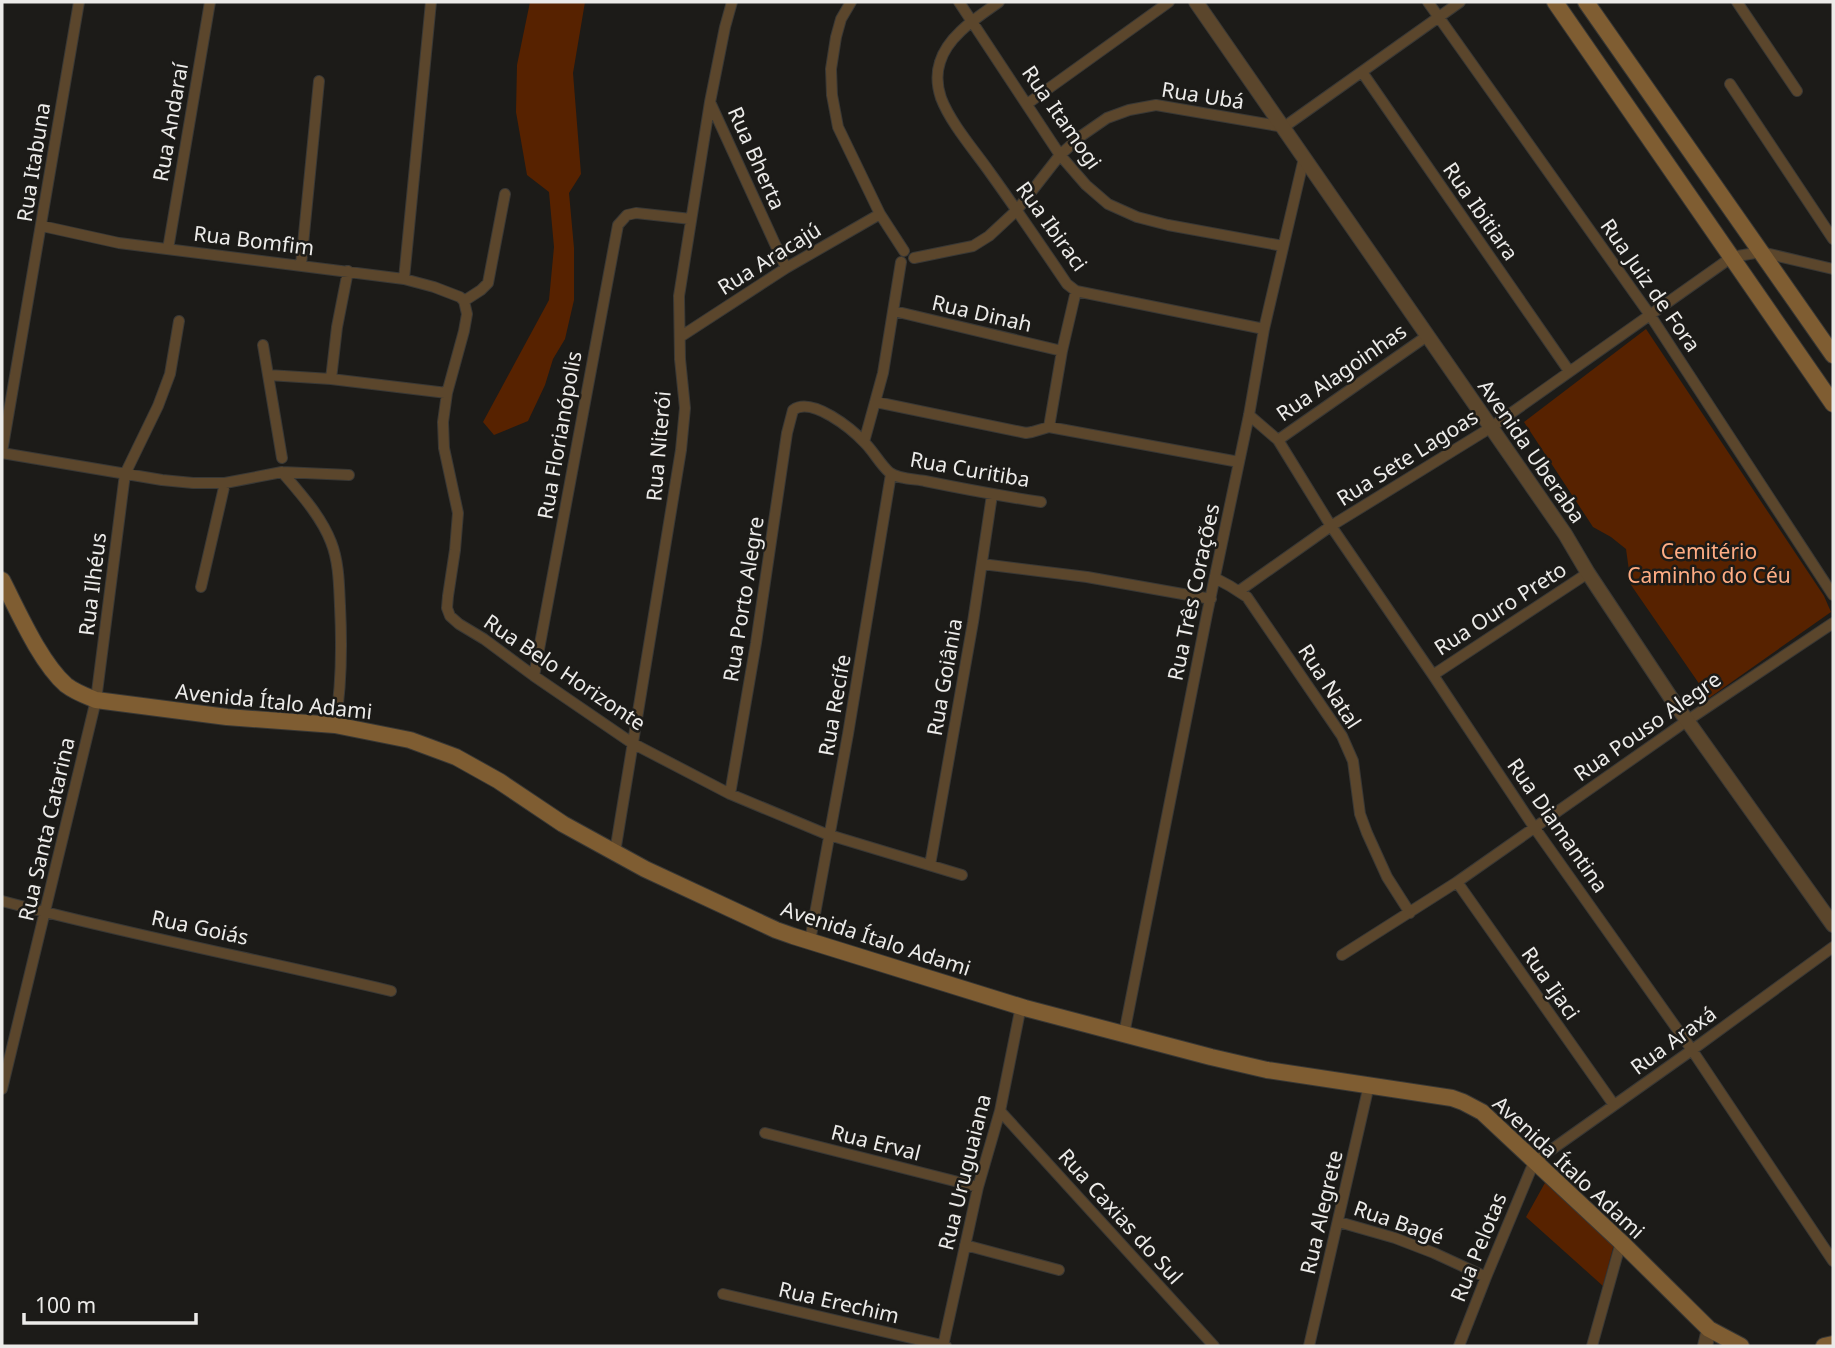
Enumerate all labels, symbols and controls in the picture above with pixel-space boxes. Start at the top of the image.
street label: Rua Andaraí [146,60,194,183]
street label: Rua Itamogi [1016,60,1108,174]
street label: Rua Ubá [1160,75,1246,115]
street label: Rua Itabuna [10,100,56,224]
street label: Rua Bherta [722,102,792,214]
street label: Rua Ibitiara [1437,156,1525,266]
street label: Rua Ibiraci [1010,176,1094,276]
street label: Rua Juiz de Fora [1595,213,1707,357]
street label: Rua Aracajú [712,215,826,301]
street label: Rua Bomfim [192,219,316,261]
street label: Rua Dinah [929,288,1035,338]
street label: Rua Alagoinhas [1270,317,1412,427]
street label: Rua Florianópolis [530,349,588,521]
street label: Avenida Uberaba [1472,374,1592,528]
street label: Rua Niterói [639,390,677,502]
street label: Rua Sete Lagoas [1331,402,1483,512]
street label: Rua Curitiba [908,445,1032,493]
street label: Rua Três Corações [1161,501,1225,683]
street label: Rua Porto Alegre [716,514,770,684]
street label: Rua Ilhéus [72,531,112,637]
park label: Cemitério Caminho do Céu [1627,537,1791,589]
street label: Rua Ouro Preto [1429,555,1571,661]
street label: Rua Belo Horizonte [479,607,651,737]
street label: Rua Goiânia [920,616,968,738]
street label: Rua Natal [1292,638,1368,734]
street label: Rua Recife [811,652,857,758]
street label: Rua Pouso Alegre [1568,665,1726,787]
street label: Avenida Ítalo Adami [174,677,374,725]
street label: Rua Santa Catarina [11,734,81,924]
street label: Rua Diamantina [1501,752,1615,898]
street label: Avenida Ítalo Adami [778,894,974,982]
street label: Rua Goiás [149,903,251,951]
street label: Rua Ijaci [1516,941,1586,1025]
street label: Rua Araxá [1624,999,1722,1081]
street label: Avenida Ítalo Adami [1487,1089,1651,1245]
street label: Rua Uruguaiana [931,1091,997,1253]
street label: Rua Erval [828,1117,924,1167]
street label: Rua Caxias do Sul [1053,1142,1189,1290]
street label: Rua Alegrete [1293,1147,1349,1277]
street label: Rua Pelotas [1443,1188,1513,1306]
street label: Rua Bagé [1350,1194,1448,1250]
street label: Rua Erechim [776,1275,902,1329]
scale bar [24,1282,196,1326]
text: 100 m [35,1291,96,1319]

